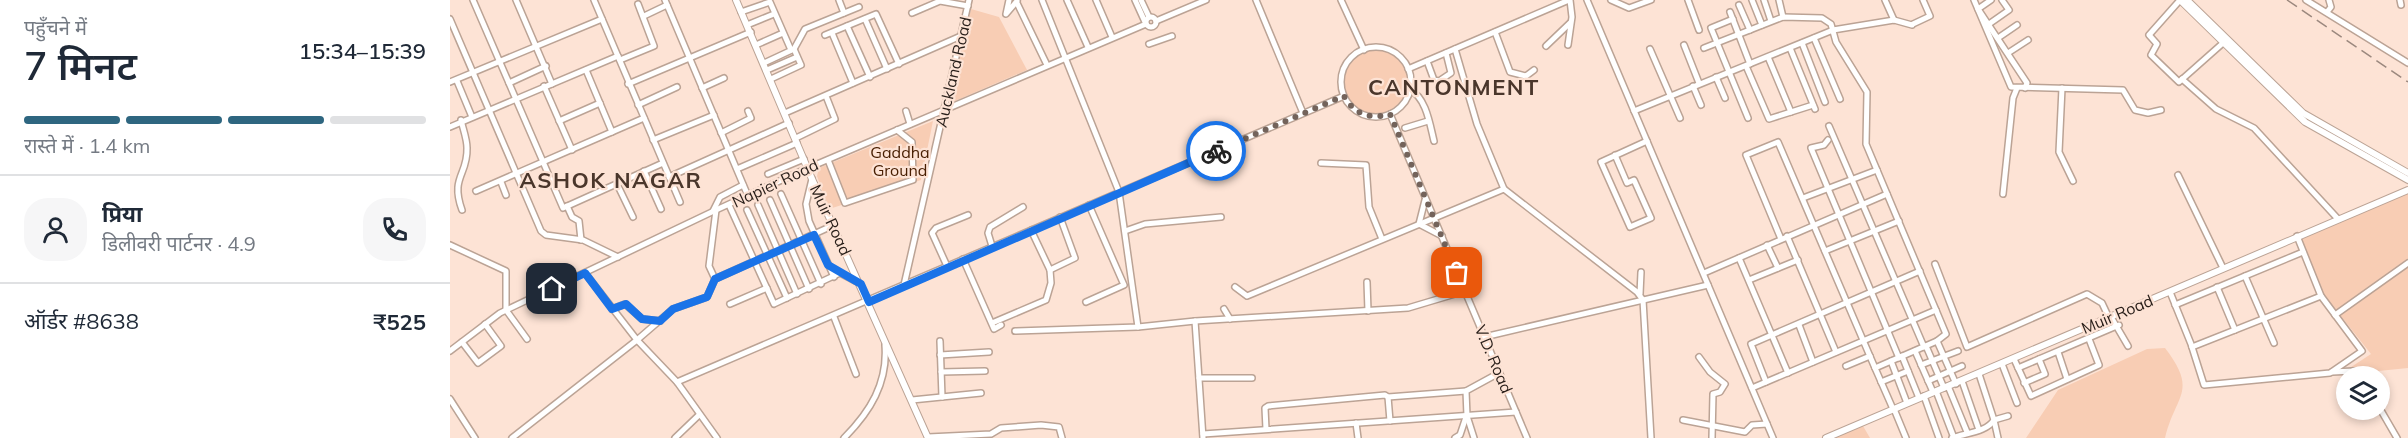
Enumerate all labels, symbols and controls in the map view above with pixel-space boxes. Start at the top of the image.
text: पहुँचने में [24,15,87,40]
street label: Auckland Road [931,15,975,129]
text: 15:34–15:39 [299,37,426,65]
text: 7 मिनट [24,41,137,90]
district label: CANTONMENT [1368,73,1540,101]
courier [1186,121,1246,181]
text: रास्ते में · 1.4 km [24,133,150,158]
icon: bike [1200,135,1233,168]
park label: Gaddha Ground [870,142,930,180]
street label: Napier Road [729,154,821,212]
district label: ASHOK NAGAR [519,166,703,194]
street label: Muir Road [806,181,856,259]
button: person [24,198,87,261]
button: phone [363,198,426,261]
text: प्रिया [102,200,142,228]
text: डिलीवरी पार्टनर · 4.9 [102,231,256,256]
pin [1431,247,1482,298]
icon: bag [1440,256,1473,289]
pin [526,263,577,314]
icon: home [535,272,568,305]
street label: Muir Road [2078,290,2156,338]
text: ऑर्डर #8638 [24,307,139,335]
text: ₹525 [373,308,426,336]
street label: V.D. Road [1471,322,1517,396]
map controls [2336,366,2390,420]
button: layers [2336,366,2390,420]

